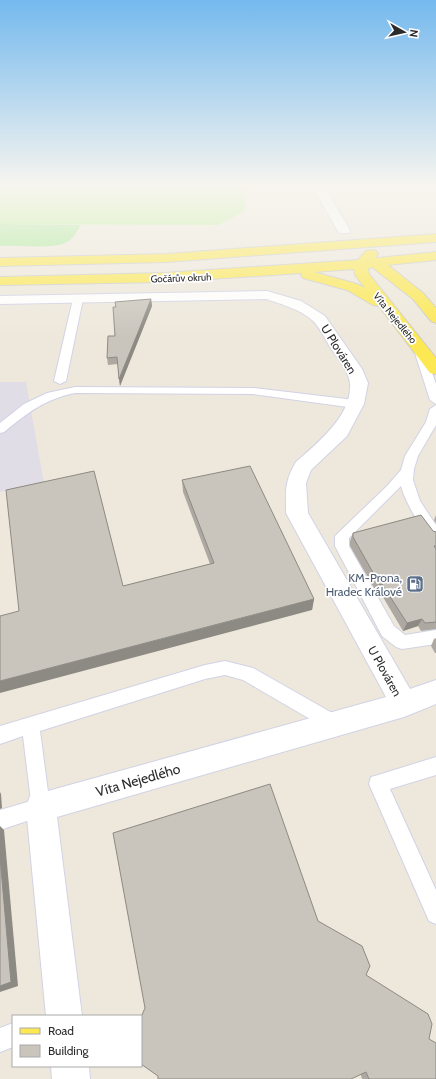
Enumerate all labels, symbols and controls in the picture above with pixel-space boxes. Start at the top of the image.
north arrow [384,12,424,52]
text: N [406,29,421,38]
street label: Gočárův okruh [150,270,212,286]
street label: Víta Nejedlého [370,290,420,347]
street label: U Plováren [318,321,360,377]
place label: KM-Prona, Hradec Králové [326,570,402,599]
fuel station icon: KM-Prona, Hradec Králové [405,574,425,594]
street label: U Plováren [365,643,405,699]
street label: Víta Nejedlého [94,759,183,801]
legend [12,1015,142,1067]
text: Road [48,1023,74,1038]
text: Building [48,1043,90,1058]

